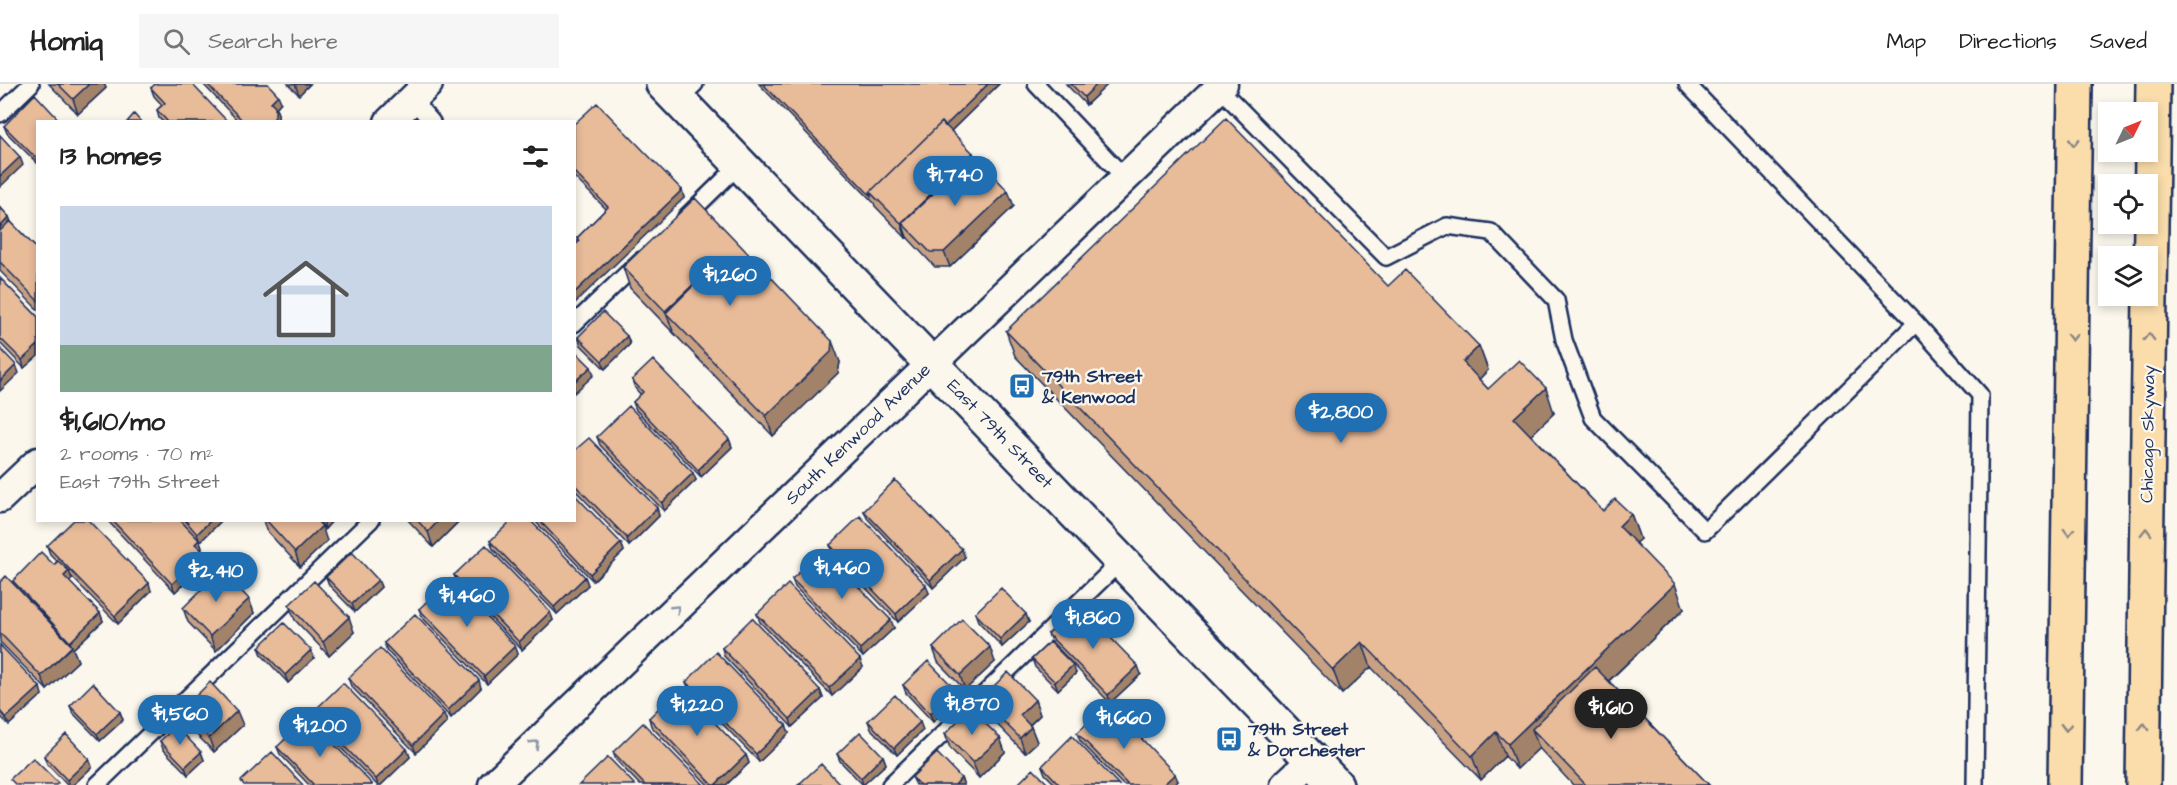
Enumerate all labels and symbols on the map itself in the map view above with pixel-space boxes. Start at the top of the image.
north arrow [2098,102,2158,162]
one-way arrow [2068,138,2080,147]
pin: $1,740 [906,156,1004,207]
pin: $1,260 [681,256,779,307]
one-way arrow [2143,332,2155,341]
one-way arrow [2065,333,2078,342]
street label: South Kenwood Avenue [780,358,936,510]
place label: 79th Street & Kenwood [1041,364,1143,410]
street label: Chicago Skyway [2134,365,2163,503]
bus stop icon: 79th Street & Kenwood [1007,371,1037,401]
street label: East 79th Street [941,374,1059,495]
pin: $2,800 [1292,393,1390,444]
one-way arrow [2140,527,2152,536]
one-way arrow [2063,528,2075,537]
pin: $1,460 [793,549,891,600]
pin: $2,410 [167,552,265,603]
pin: $1,460 [418,577,516,628]
pin: $1,860 [1044,599,1142,650]
one-way arrow [669,605,679,616]
pin: $1,870 [923,685,1021,736]
pin: $1,220 [648,686,746,737]
pin: $1,610 [1562,689,1660,740]
pin: $1,560 [131,695,229,746]
pin: $1,660 [1075,699,1173,750]
pin: $1,200 [271,707,369,758]
place label: 79th Street & Dorchester [1247,717,1365,763]
one-way arrow [2137,722,2150,731]
one-way arrow [2060,723,2072,732]
bus stop icon: 79th Street & Dorchester [1214,724,1244,754]
one-way arrow [528,741,539,752]

